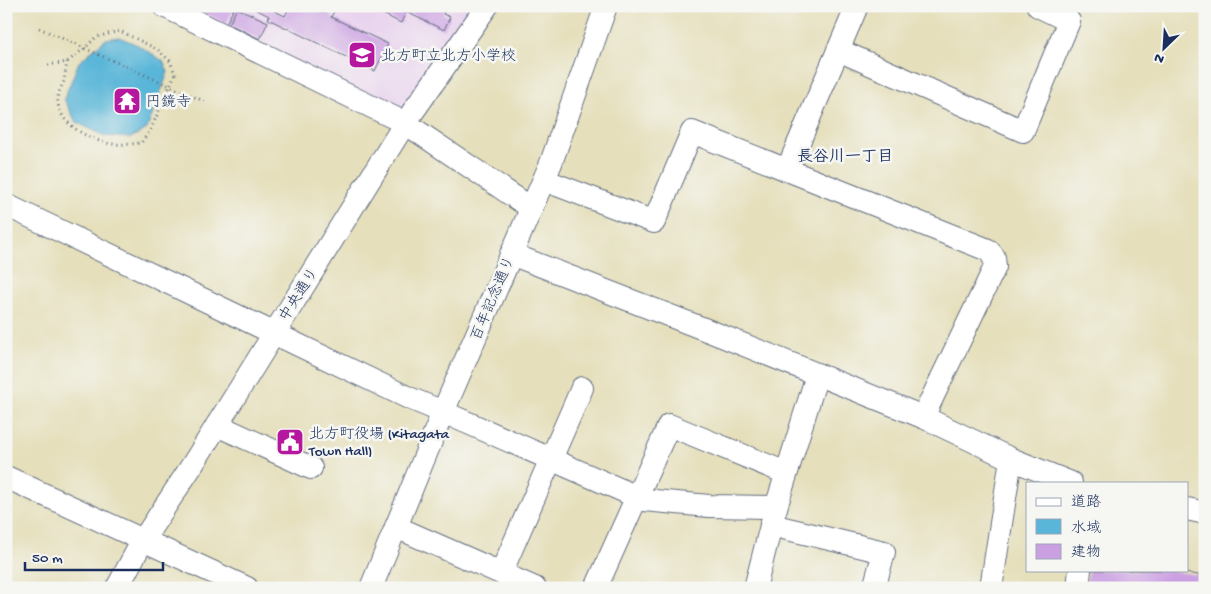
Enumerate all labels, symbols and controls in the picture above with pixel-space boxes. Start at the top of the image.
north arrow [1138,22,1188,72]
school or university icon: 北方町立北方小学校 [347,40,377,70]
place label: 北方町立北方小学校 [381,48,516,66]
text: N [1152,48,1167,67]
temple icon: 円鏡寺 [112,86,142,116]
place label: 円鏡寺 [146,93,191,112]
district label: 長谷川一丁目 [797,148,893,168]
street label: 百年記念通り [467,253,520,344]
street label: 中央通り [275,264,323,325]
place label: 北方町役場 (Kitagata Town Hall) [308,426,450,461]
public building icon: 北方町役場 (Kitagata Town Hall) [275,427,305,457]
legend [1026,482,1188,572]
text: 道路 [1071,494,1101,512]
text: 水域 [1071,519,1101,538]
scale bar [25,539,162,571]
text: 建物 [1071,544,1101,562]
text: 50 m [32,550,63,568]

